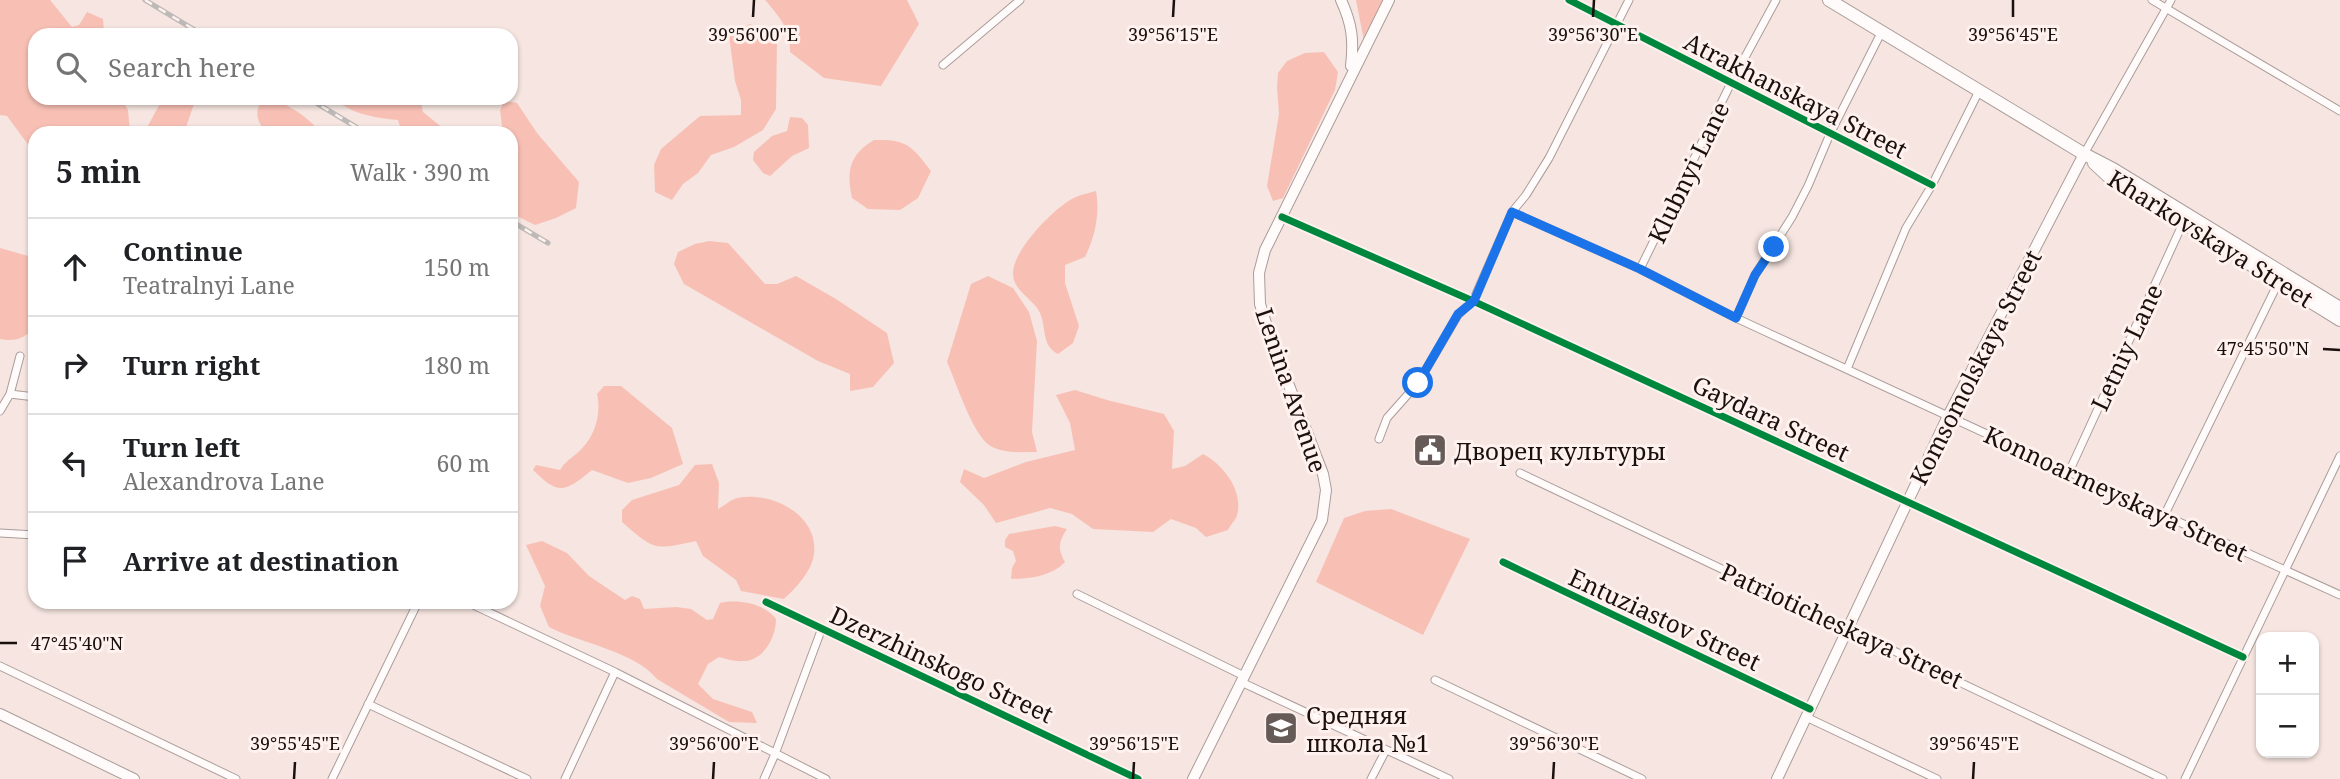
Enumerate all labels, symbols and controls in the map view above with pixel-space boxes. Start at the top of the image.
text: 39°56'00"E [708,22,798,46]
text: 39°56'15"E [1128,22,1218,46]
text: 39°56'30"E [1548,22,1638,46]
text: 39°56'45"E [1968,22,2058,46]
street label: Atrakhanskaya Street [1679,24,1913,166]
search box [28,28,518,105]
icon: search [52,48,90,86]
text: Search here [108,49,256,85]
street label: Klubnyi Lane [1640,96,1736,248]
text: 5 min [56,151,141,192]
text: Walk · 390 m [350,156,490,188]
street label: Kharkovskaya Street [2102,161,2320,315]
route end [1758,231,1789,262]
text: Continue [123,233,243,269]
street label: Komsomolskaya Street [1901,244,2049,490]
icon: ahead [56,248,94,286]
text: 150 m [424,251,490,283]
text: Teatralnyi Lane [123,269,295,301]
street label: Letniy Lane [2082,278,2170,416]
street label: Lenina Avenue [1248,303,1336,477]
text: 47°45'50"N [2217,336,2310,360]
icon: right [56,346,94,384]
text: Turn right [123,347,260,383]
text: 180 m [424,349,490,381]
route start [1402,367,1433,398]
street label: Gaydara Street [1687,367,1855,469]
street label: Konnoarmeyskaya Street [1979,417,2253,569]
text: Turn left [123,429,240,465]
public building icon: Дворец культуры [1411,431,1449,469]
place label: Дворец культуры [1454,434,1666,467]
icon: left [56,444,94,482]
text: 60 m [437,447,490,479]
text: Alexandrova Lane [123,465,325,497]
icon: arrive [56,542,94,580]
text: Arrive at destination [123,543,399,579]
street label: Patrioticheskaya Street [1716,554,1968,696]
street label: Entuziastov Street [1564,560,1766,678]
street label: Dzerzhinskogo Street [825,598,1059,730]
text: 47°45'40"N [31,631,124,655]
map controls [2256,632,2319,758]
button: + [2256,632,2319,695]
button: − [2256,695,2319,758]
place label: Средняя школа №1 [1306,698,1429,759]
school or university icon: Средняя школа №1 [1262,709,1300,747]
text: 39°55'45"E [250,731,340,755]
text: 39°56'00"E [669,731,759,755]
text: 39°56'15"E [1089,731,1179,755]
text: 39°56'30"E [1509,731,1599,755]
text: 39°56'45"E [1929,731,2019,755]

